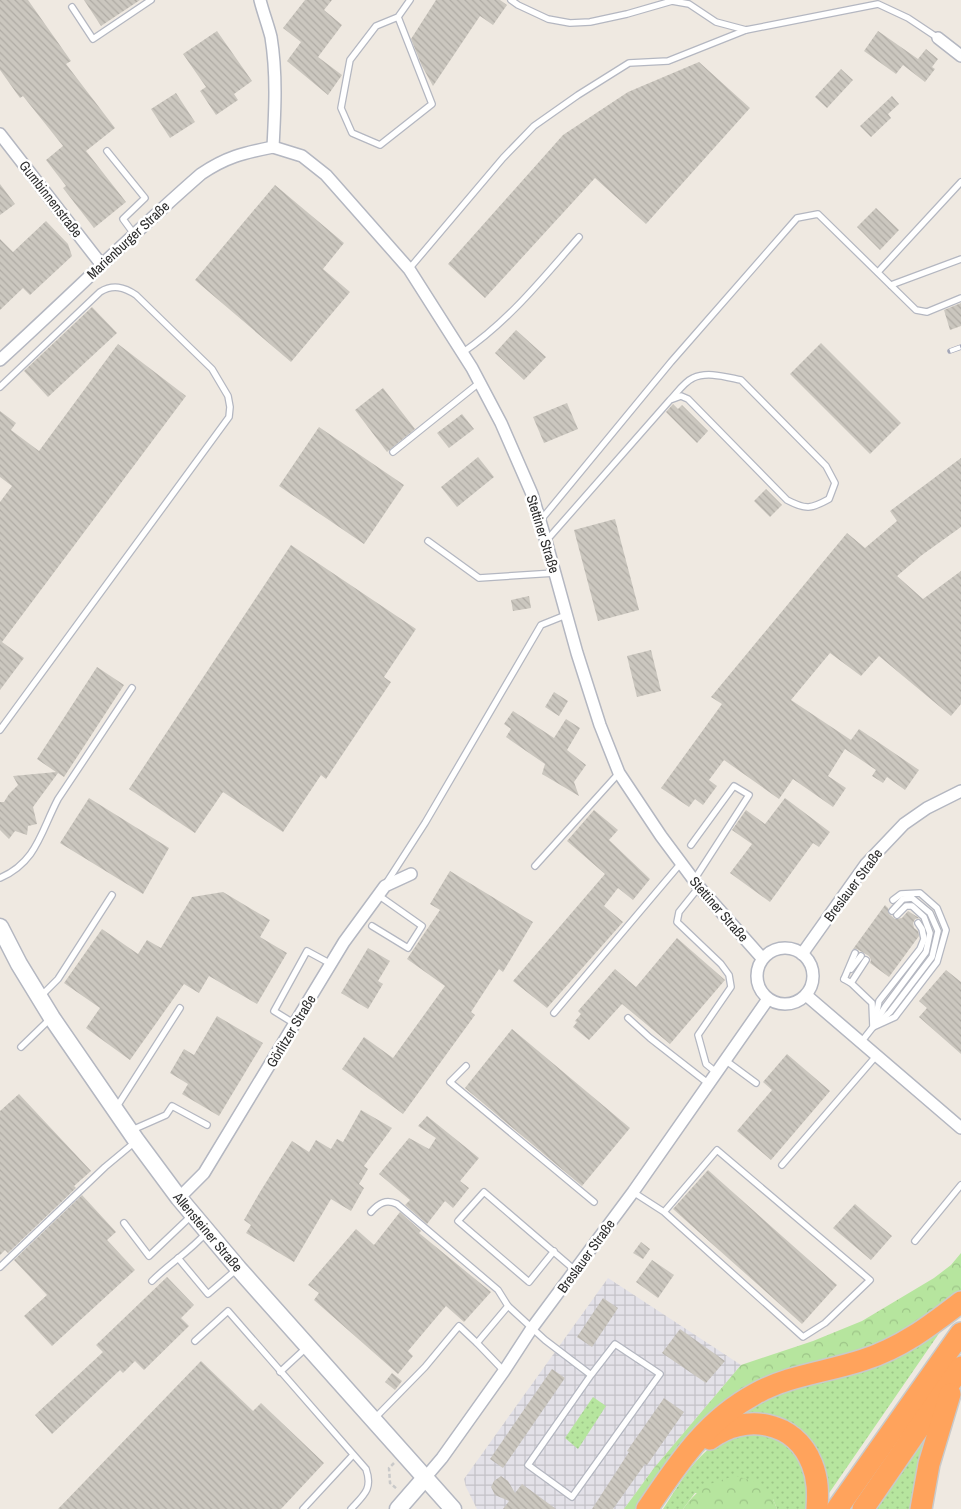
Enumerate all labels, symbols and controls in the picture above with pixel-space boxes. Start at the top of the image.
street label: Gumbinnenstraße [15,157,87,241]
street label: Marienburger Straße [83,197,173,283]
street label: Stettiner Straße [523,493,563,575]
street label: Breslauer Straße [820,845,886,925]
street label: Stettiner Straße [686,873,752,945]
street label: Görlitzer Straße [262,991,320,1071]
street label: Allensteiner Straße [169,1188,246,1275]
street label: Breslauer Straße [553,1216,619,1296]

